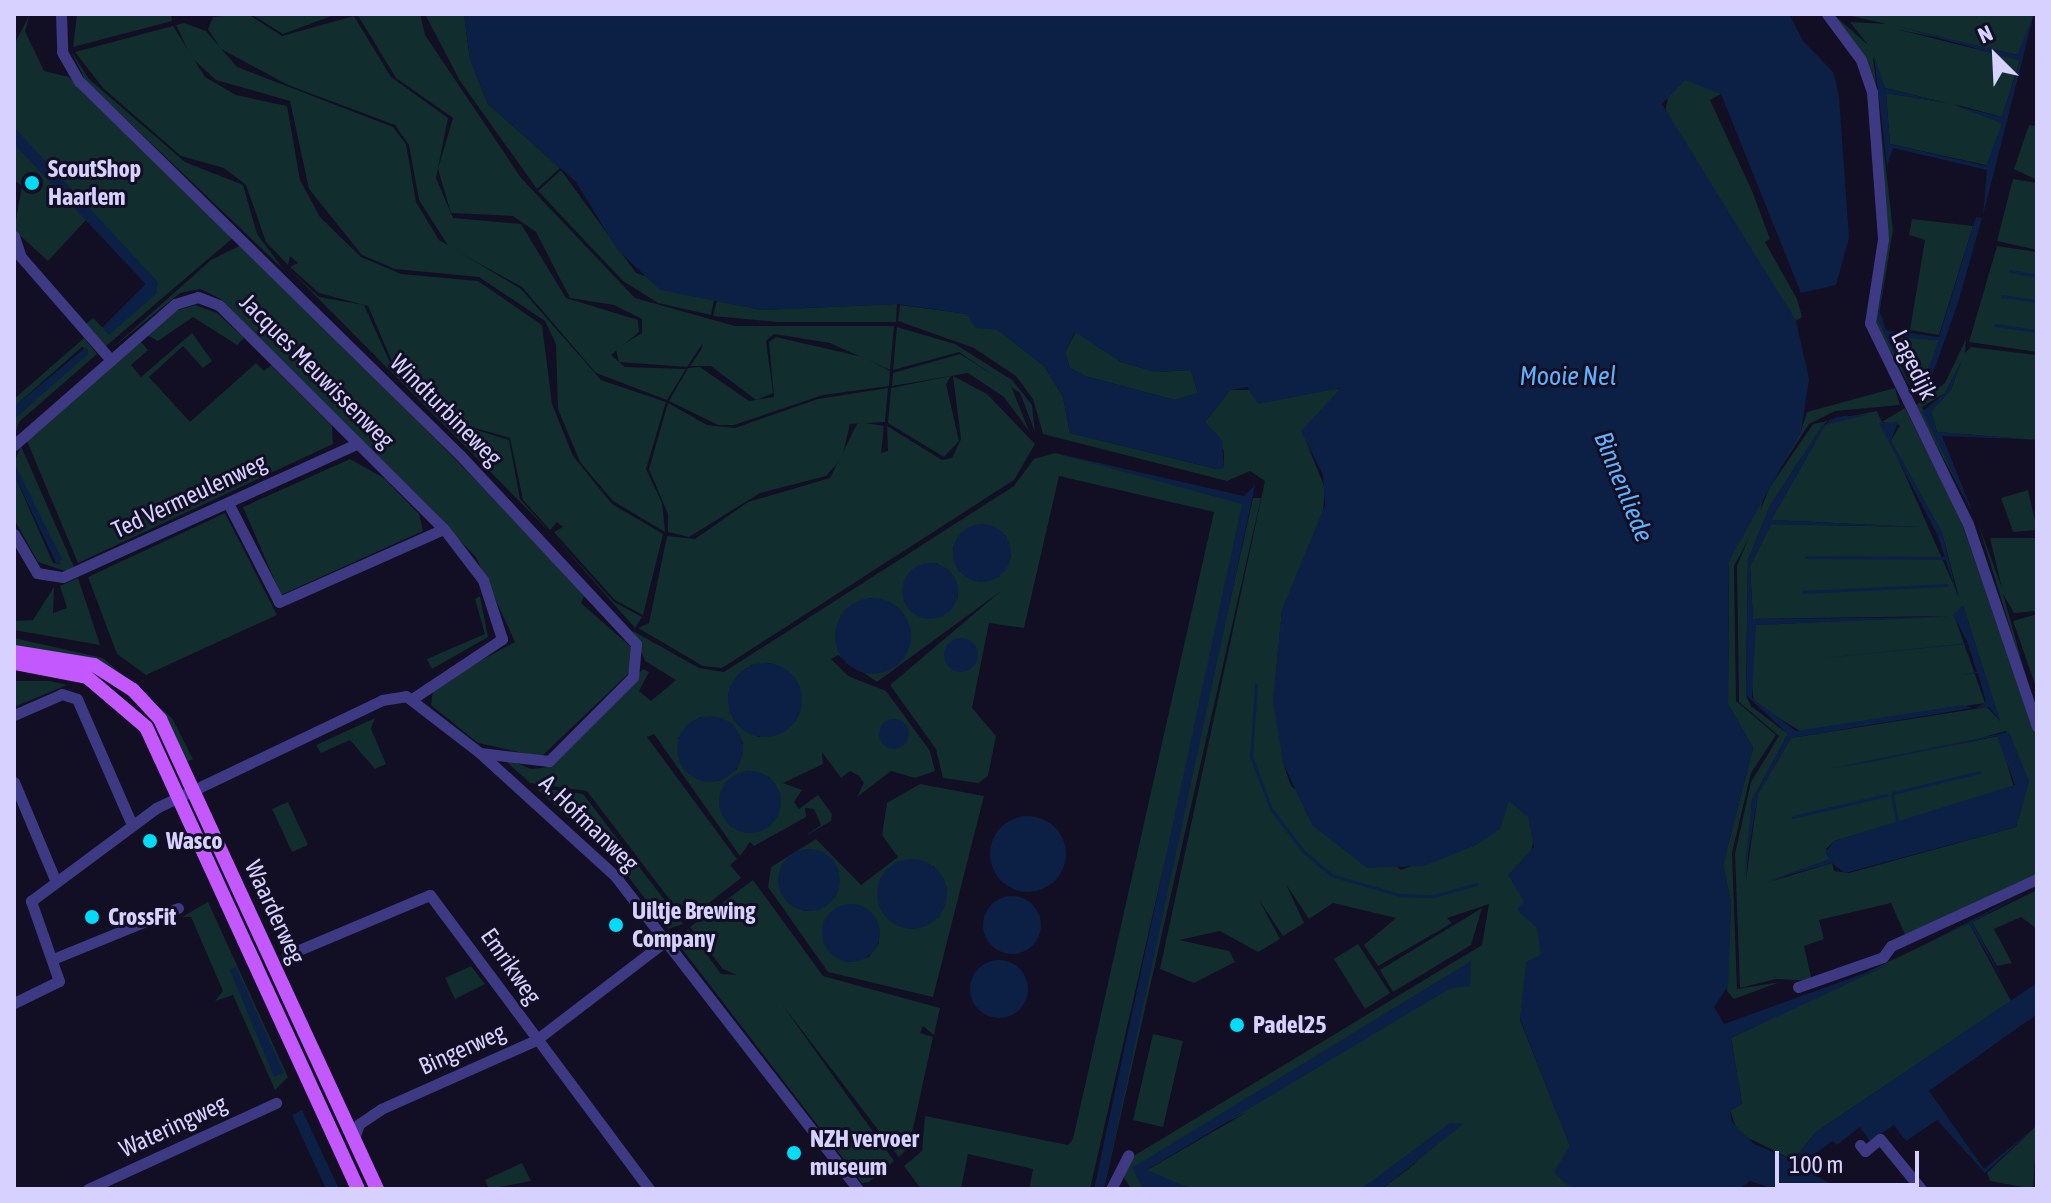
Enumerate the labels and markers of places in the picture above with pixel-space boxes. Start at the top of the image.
place label: ScoutShop Haarlem [48,155,141,211]
marker: ScoutShop Haarlem [23,174,41,192]
place label: Wasco [166,827,222,855]
marker: Wasco [141,832,159,850]
place label: Uiltje Brewing Company [632,897,756,953]
place label: CrossFit [108,903,176,931]
marker: CrossFit [83,908,101,926]
marker: Uiltje Brewing Company [607,916,625,934]
place label: Padel25 [1253,1011,1327,1039]
marker: Padel25 [1228,1016,1246,1034]
place label: NZH vervoer museum [810,1125,919,1181]
marker: NZH vervoer museum [785,1144,803,1162]

